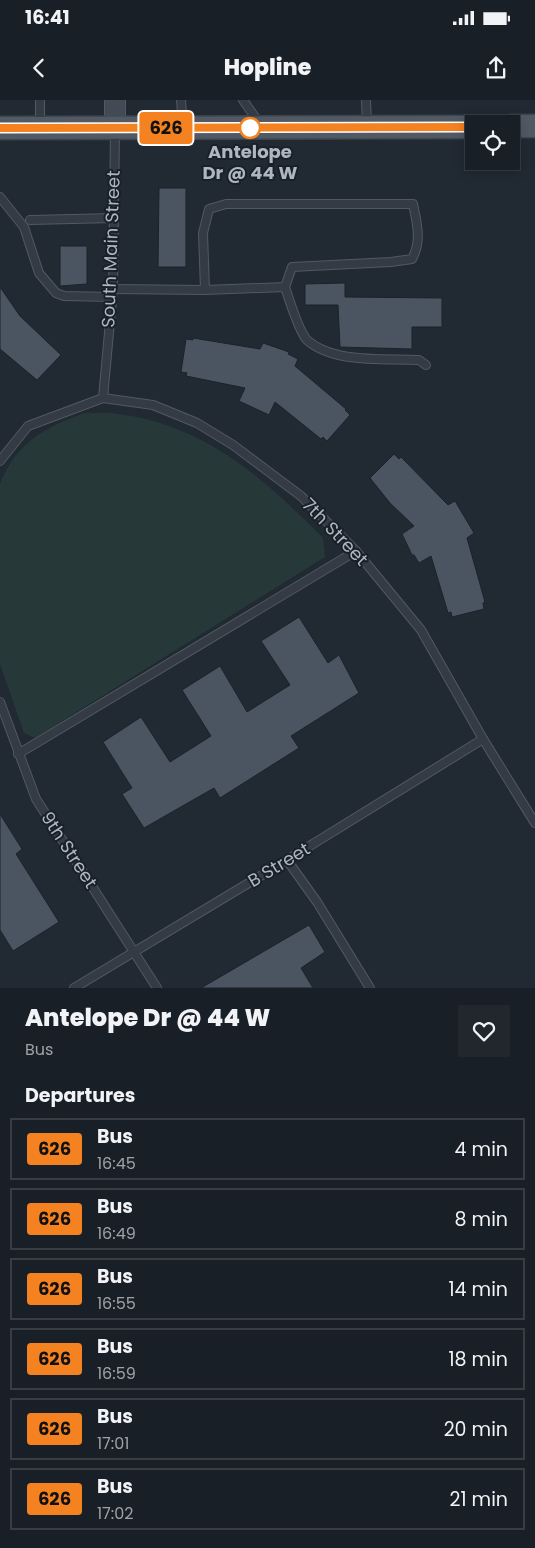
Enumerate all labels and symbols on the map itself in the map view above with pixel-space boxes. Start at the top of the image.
line badge: 626 [137,112,195,144]
marker: Antelope Dr @ 44 W [239,117,261,139]
place label: Antelope Dr @ 44 W [203,139,298,185]
street label: South Main Street [95,170,126,328]
street label: 7th Street [297,492,374,571]
street label: 9th Street [35,806,104,893]
street label: B Street [243,836,315,893]

